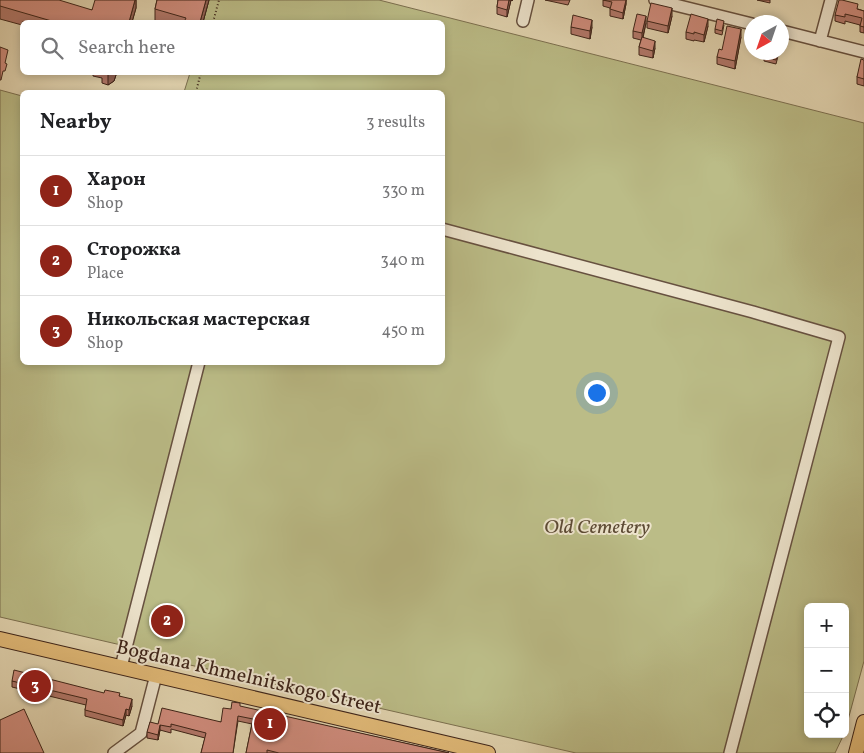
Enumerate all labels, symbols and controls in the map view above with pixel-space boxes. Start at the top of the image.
north arrow [744,15,789,60]
search box [20,20,445,75]
icon: search [38,34,66,62]
text: Search here [78,35,175,61]
text: Nearby [40,108,111,137]
text: 3 results [366,112,425,134]
text: Харон [87,167,146,193]
text: 1 [53,180,59,202]
text: 330 m [382,180,425,202]
text: Shop [87,193,123,215]
text: Сторожка [87,237,181,263]
text: 2 [52,250,60,272]
text: 340 m [381,250,425,272]
text: Place [87,263,124,285]
text: Никольская мастерская [87,307,310,333]
text: 3 [52,320,60,342]
text: 450 m [382,320,425,342]
text: Shop [87,333,123,355]
your location [584,380,610,406]
park label: Old Cemetery [544,514,650,542]
pin: 2 [151,602,183,640]
map controls [804,603,849,738]
button: + [804,603,849,648]
street label: Bogdana Khmelnitskogo Street [113,634,384,722]
button: − [804,648,849,693]
pin: 3 [19,667,51,705]
button: locate [804,693,849,738]
pin: 1 [254,705,286,743]

